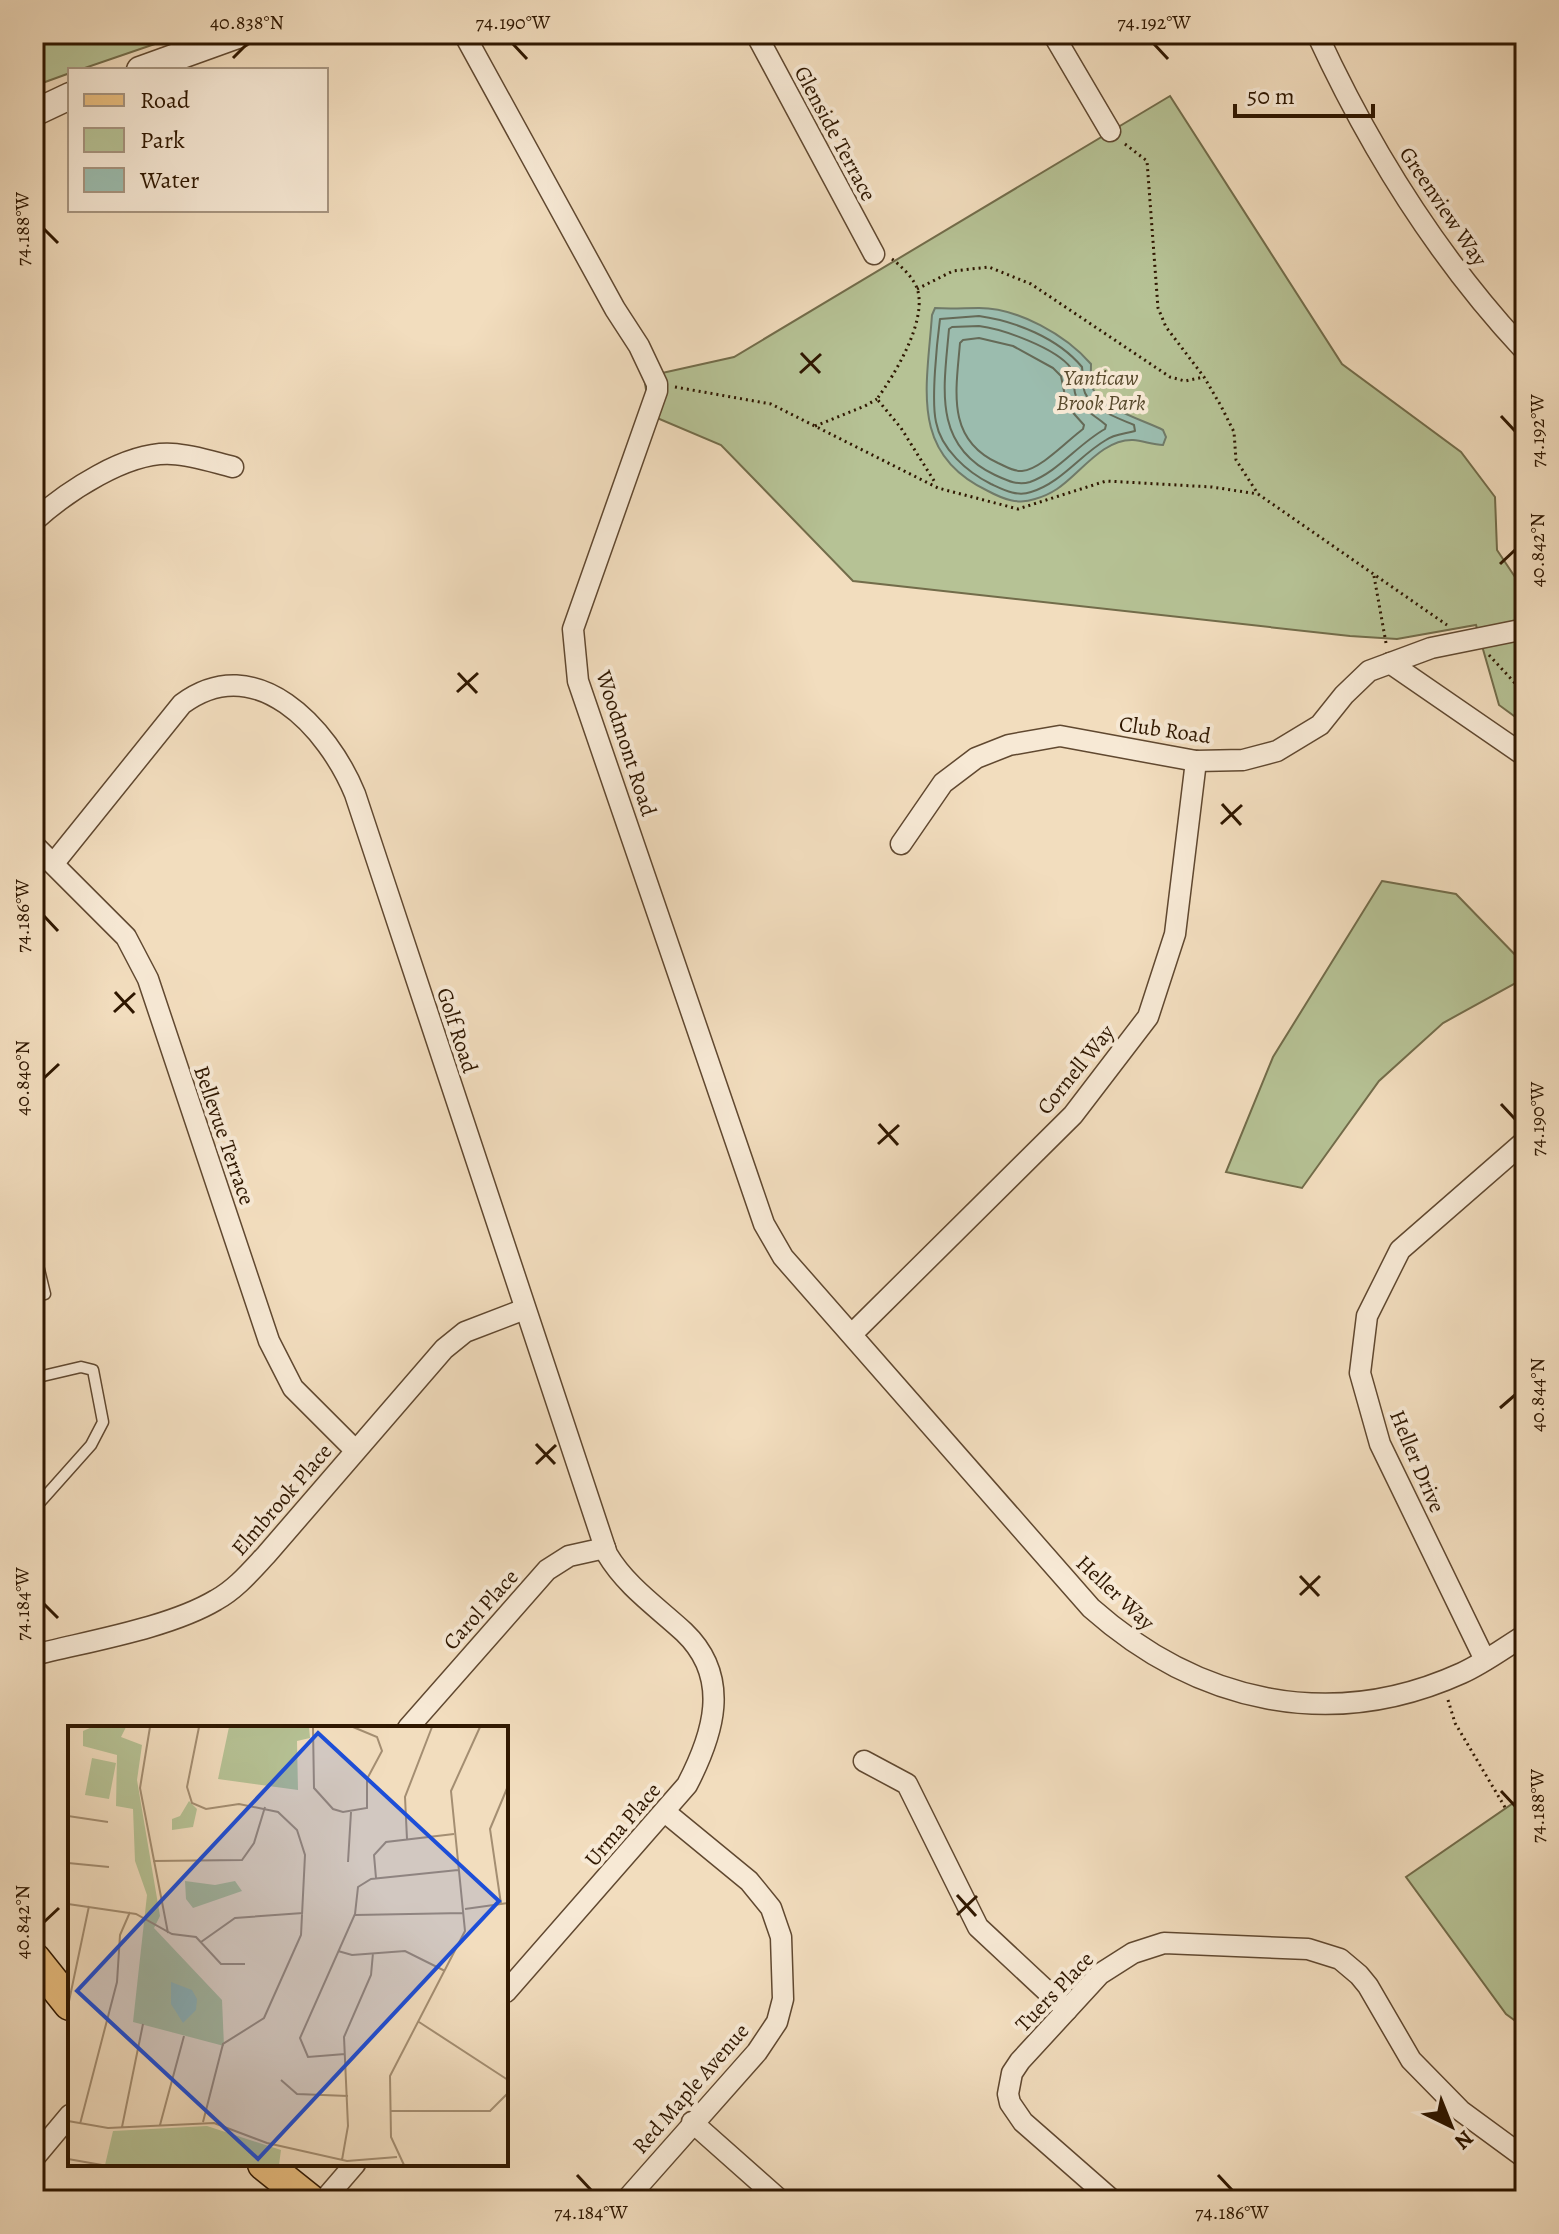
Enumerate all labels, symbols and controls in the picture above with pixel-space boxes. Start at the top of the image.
text: 40.838°N [210,9,284,36]
text: 74.190°W [476,9,551,36]
text: 74.192°W [1117,9,1191,36]
street label: Glenside Terrace [787,61,883,206]
legend [68,68,328,212]
scale bar [1235,68,1373,118]
text: 50 m [1247,80,1295,112]
text: Road [140,84,190,116]
text: Park [140,124,185,156]
street label: Greenview Way [1392,141,1494,272]
text: Water [139,164,200,196]
text: 74.188°W [9,191,36,266]
park label: Yanticaw Brook Park [1056,363,1146,418]
text: 74.192°W [1524,394,1551,468]
text: 40.842°N [1524,513,1551,587]
street label: Woodmont Road [588,666,664,820]
street label: Club Road [1117,709,1213,751]
text: 74.186°W [9,879,36,953]
street label: Golf Road [429,984,485,1077]
street label: Cornell Way [1030,1018,1122,1121]
text: 40.840°N [9,1040,36,1116]
street label: Bellevue Terrace [186,1062,262,1209]
text: 74.190°W [1524,1081,1551,1156]
text: 40.844°N [1524,1358,1551,1432]
street label: Heller Drive [1382,1405,1452,1517]
street label: Elmbrook Place [225,1437,339,1562]
street label: Heller Way [1069,1548,1161,1637]
street label: Carol Place [436,1563,525,1657]
text: 74.184°W [9,1567,36,1641]
inset map [68,1726,508,2166]
text: 74.188°W [1524,1768,1551,1843]
street label: Urma Place [578,1776,668,1873]
text: 40.842°N [9,1885,36,1959]
street label: Tuers Place [1009,1945,1101,2039]
street label: Red Maple Avenue [626,2017,756,2160]
north arrow [1411,2086,1491,2166]
text: N [1448,2123,1480,2156]
text: 74.184°W [554,2199,628,2226]
text: 74.186°W [1195,2199,1269,2226]

